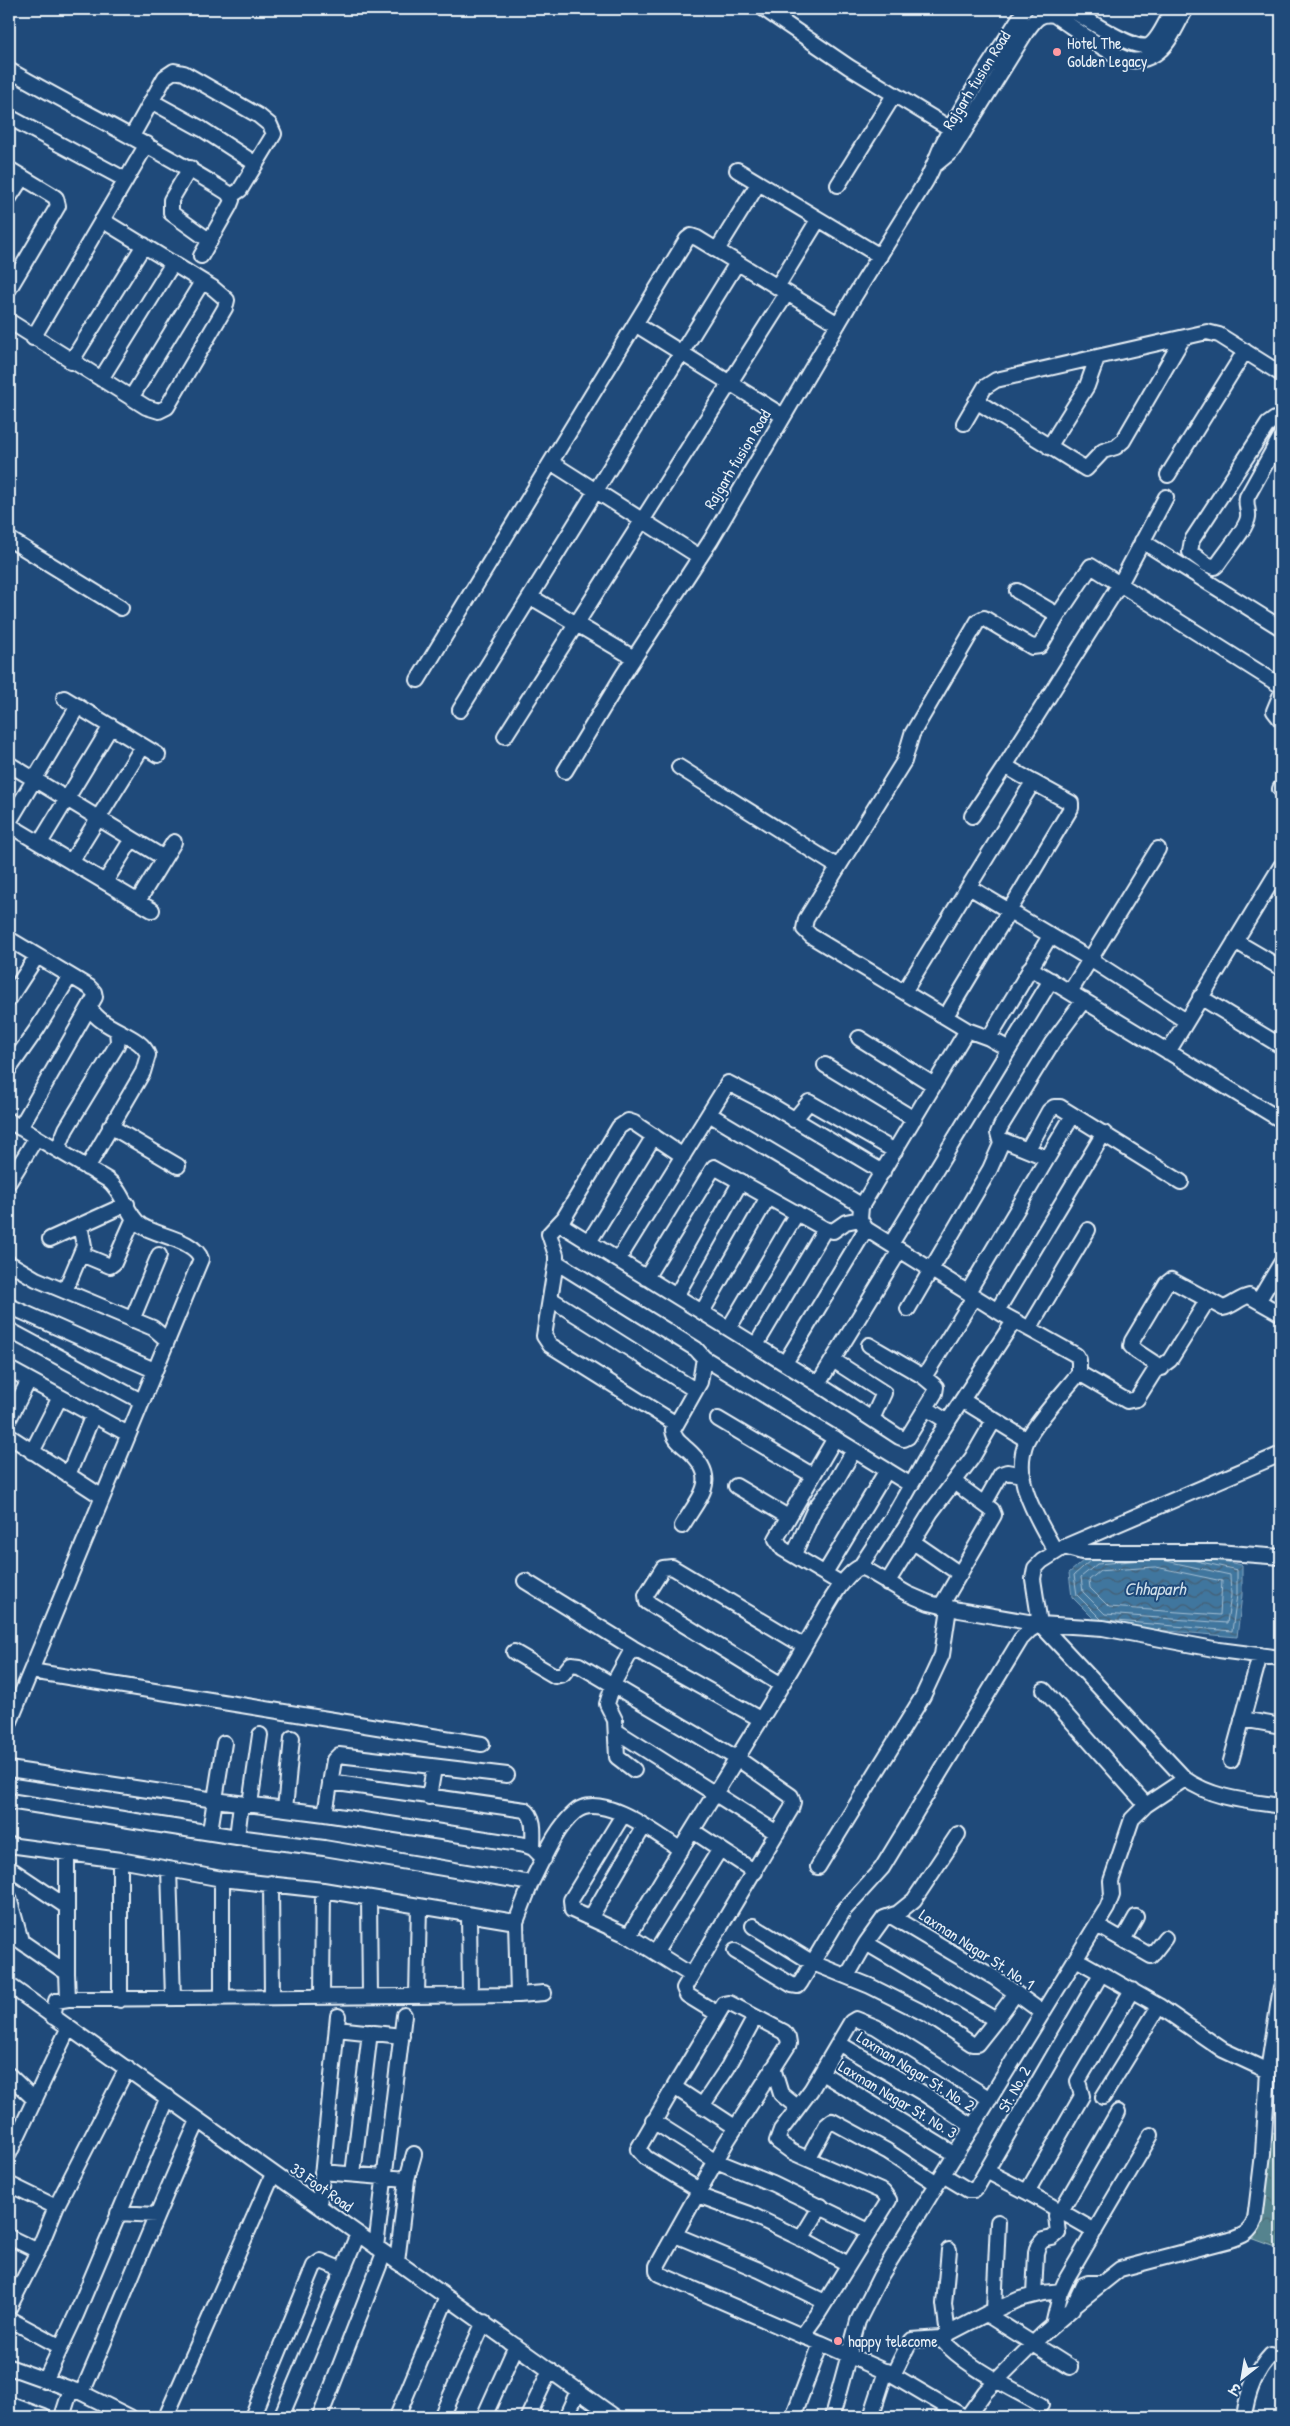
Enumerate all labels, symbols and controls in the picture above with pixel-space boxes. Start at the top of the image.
street label: Rajgarh fusion Road [937,26,1015,134]
place label: Hotel The Golden Legacy [1067,32,1148,72]
marker: Hotel The Golden Legacy [1051,46,1063,58]
street label: Rajgarh fusion Road [699,405,775,513]
water label: Chhaparh [1124,1576,1187,1601]
street label: Laxman Nagar St. No. 1 [915,1903,1039,1995]
street label: Laxman Nagar St. No. 2 [853,2026,979,2116]
street label: Laxman Nagar St. No. 3 [835,2055,961,2143]
street label: St. No. 2 [992,2062,1036,2116]
street label: 33 Foot Road [286,2157,358,2217]
place label: happy telecome [848,2330,938,2352]
marker: happy telecome [832,2335,844,2347]
north arrow [1218,2354,1268,2404]
text: उ [1225,2378,1246,2401]

